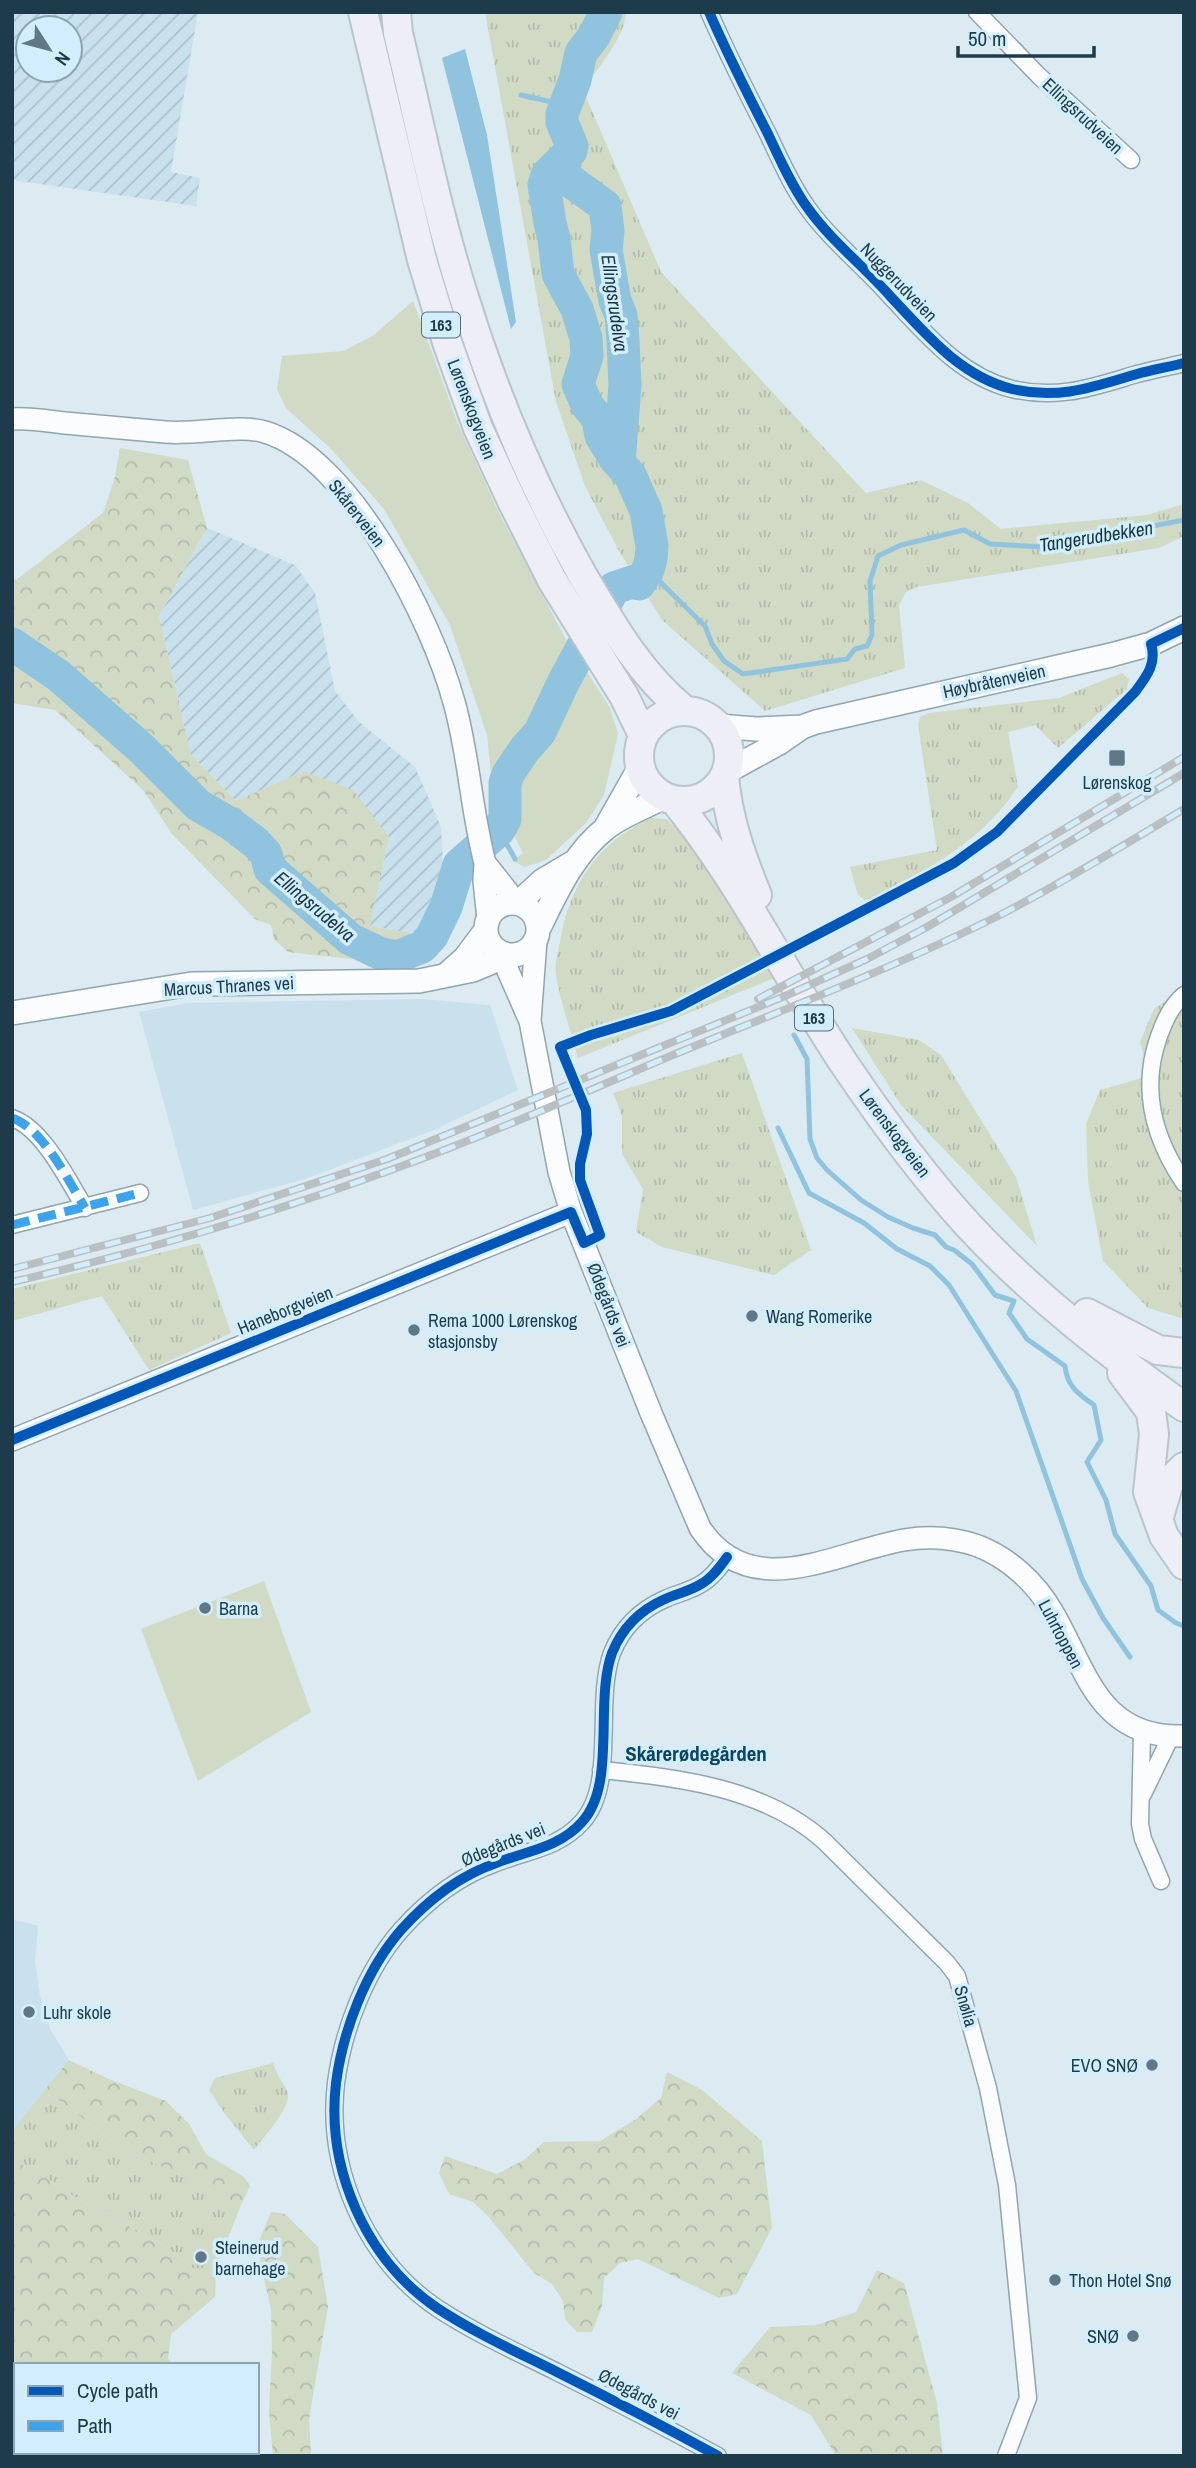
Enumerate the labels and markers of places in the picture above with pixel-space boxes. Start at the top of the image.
marker: Lørenskog [1107,748,1127,768]
place label: Lørenskog [1083,770,1152,795]
place label: Wang Romerike [766,1304,872,1329]
place label: Rema 1000 Lørenskog stasjonsby [428,1308,578,1354]
marker: Wang Romerike [744,1308,760,1324]
marker: Rema 1000 Lørenskog stasjonsby [406,1322,422,1338]
place label: Barna [219,1596,258,1621]
marker: Barna [197,1600,213,1616]
place label: Luhr skole [43,2000,111,2025]
marker: Luhr skole [21,2004,37,2020]
place label: EVO SNØ [1071,2053,1138,2078]
marker: EVO SNØ [1144,2057,1160,2073]
place label: Steinerud barnehage [215,2235,286,2281]
marker: Steinerud barnehage [193,2249,209,2265]
place label: Thon Hotel Snø [1069,2268,1172,2293]
marker: Thon Hotel Snø [1047,2272,1063,2288]
place label: SNØ [1087,2324,1119,2349]
marker: SNØ [1125,2328,1141,2344]

